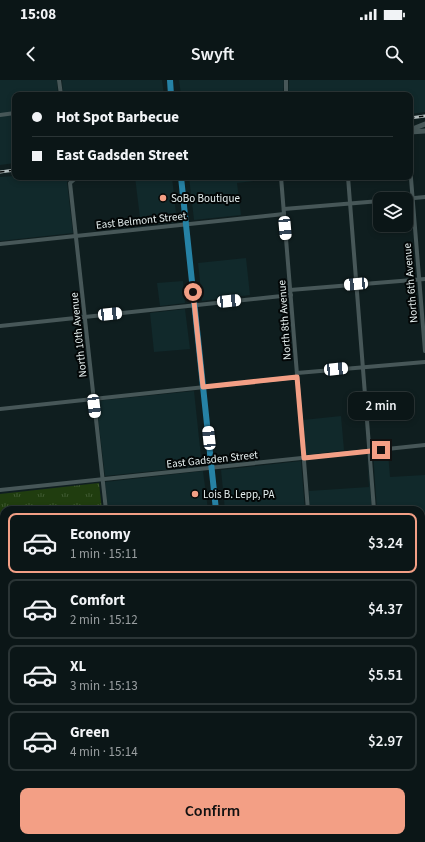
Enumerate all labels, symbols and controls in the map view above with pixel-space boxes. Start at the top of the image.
text: 15:08 [20,4,56,25]
text: Swyft [191,42,234,67]
icon: back [20,43,42,65]
icon: search [383,43,405,65]
text: Hot Spot Barbecue [56,107,179,128]
text: East Gadsden Street [56,145,189,166]
place label: SoBo Boutique [171,191,240,206]
map controls [373,192,413,232]
button: layers [373,192,413,232]
marker: SoBo Boutique [158,193,168,203]
street label: East Belmont Street [95,208,187,233]
car [278,216,292,240]
street label: North 6th Avenue [399,242,421,323]
car [344,277,368,291]
street label: North 8th Avenue [274,279,295,360]
route start [184,283,202,301]
street label: North 10th Avenue [67,291,90,378]
car [216,294,242,308]
car [97,307,123,321]
car [323,362,349,376]
callout: 2 min [348,392,414,420]
car [87,393,101,419]
text: 2 min [366,397,396,415]
car [202,425,216,451]
route end [372,441,390,459]
street label: East Gadsden Street [166,447,259,472]
place label: Lois B. Lepp, PA [203,487,275,502]
marker: Lois B. Lepp, PA [190,489,200,499]
text: Economy [70,524,131,545]
icon: car [22,525,58,561]
text: $3.24 [368,533,403,554]
text: 1 min · 15:11 [70,545,138,563]
text: Comfort [70,590,125,611]
icon: car [22,591,58,627]
text: $4.37 [368,599,403,620]
text: 2 min · 15:12 [70,611,138,629]
text: XL [70,656,86,677]
icon: car [22,657,58,693]
text: $5.51 [368,665,403,686]
text: 3 min · 15:13 [70,677,138,695]
text: Green [70,722,110,743]
icon: car [22,723,58,759]
text: $2.97 [368,731,403,752]
text: 4 min · 15:14 [70,743,138,761]
button: Confirm [20,788,405,834]

